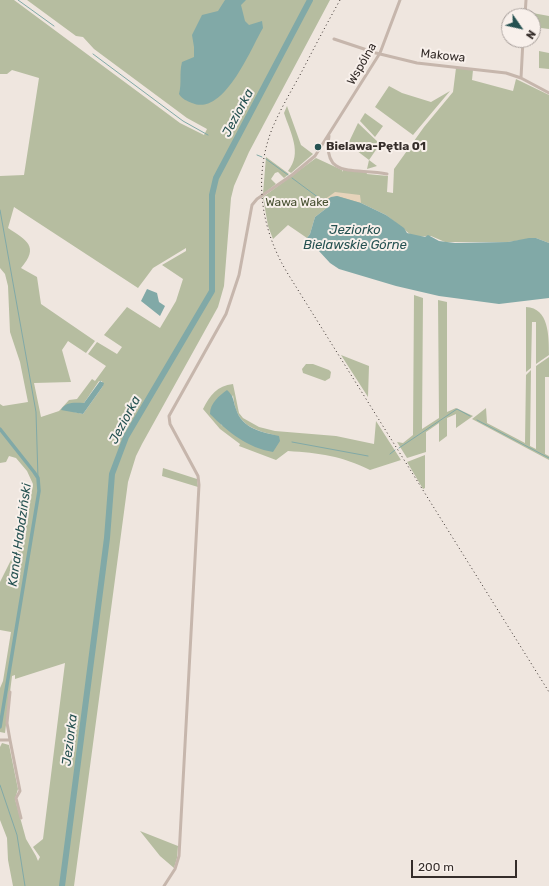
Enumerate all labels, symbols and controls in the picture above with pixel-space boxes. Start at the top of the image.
north arrow [501,8,541,48]
text: N [523,28,538,41]
street label: Wspólna [344,40,380,88]
street label: Makowa [420,46,466,66]
water label: Jeziorka [219,86,257,140]
place label: Bielawa-Pętla 01 [326,140,426,154]
marker: Bielawa-Pętla 01 [313,142,323,152]
park label: Wawa Wake [265,196,329,210]
water label: Jeziorko Bielawskie Górne [303,222,407,253]
water label: Jeziorka [106,393,144,447]
water label: Kanał Habdziński [5,482,35,588]
water label: Jeziorka [59,713,81,767]
scale bar [413,852,519,878]
text: 200 m [418,860,454,874]

